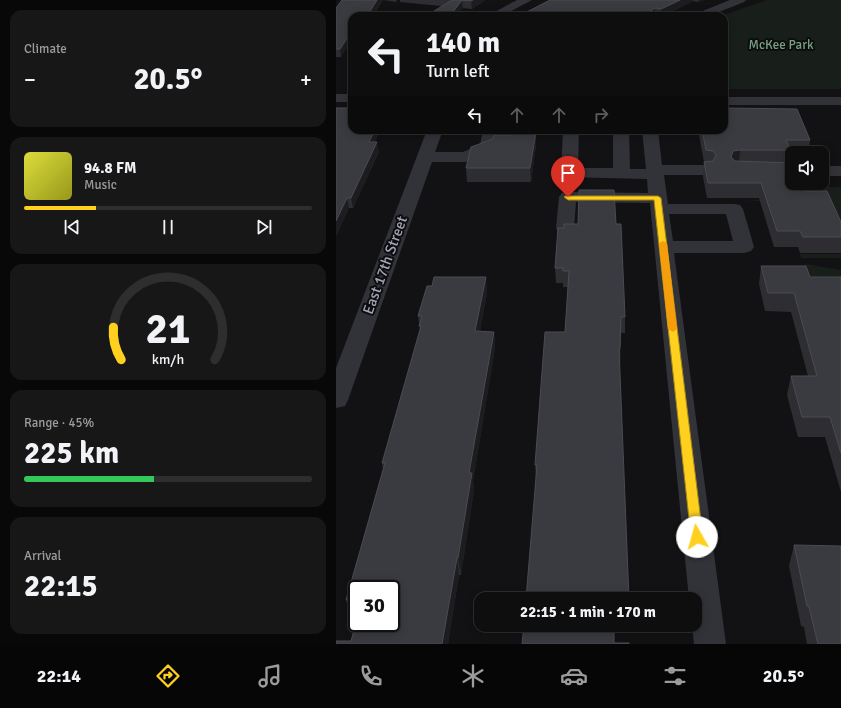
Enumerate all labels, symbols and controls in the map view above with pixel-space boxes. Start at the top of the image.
text: 140 m [426,26,500,60]
icon: left [360,28,412,80]
park label: McKee Park [748,37,814,53]
text: Climate [24,41,67,57]
text: Turn left [426,60,489,82]
text: 20.5° [133,61,203,98]
text: − [24,66,36,93]
text: + [300,66,312,93]
icon: left [464,104,486,126]
icon: ahead [506,104,528,126]
icon: ahead [548,104,570,126]
icon: right [590,104,612,126]
map controls [785,146,829,190]
button: sound [785,146,829,190]
pin [551,156,585,197]
text: 94.8 FM [84,159,136,177]
icon: arrive [557,162,579,184]
text: Music [84,177,117,193]
street label: East 17th Street [359,213,411,317]
icon: previous [61,216,83,238]
icon: pause [157,216,179,238]
icon: next [253,216,275,238]
text: 21 [146,304,190,355]
text: km/h [152,351,184,368]
text: Range · 45% [24,415,94,431]
text: 225 km [24,435,119,472]
position arrow [676,516,718,558]
text: Arrival [24,548,61,564]
text: 22:15 [24,568,98,605]
speed limit sign: 30 [348,580,400,632]
text: 22:15 · 1 min · 170 m [520,603,656,621]
icon: directions [154,662,182,690]
icon: music [256,662,284,690]
icon: phone [357,662,385,690]
icon: climate [459,662,487,690]
icon: car [560,662,588,690]
icon: filters [661,662,689,690]
text: 22:14 [37,665,81,687]
text: 20.5° [763,665,804,687]

